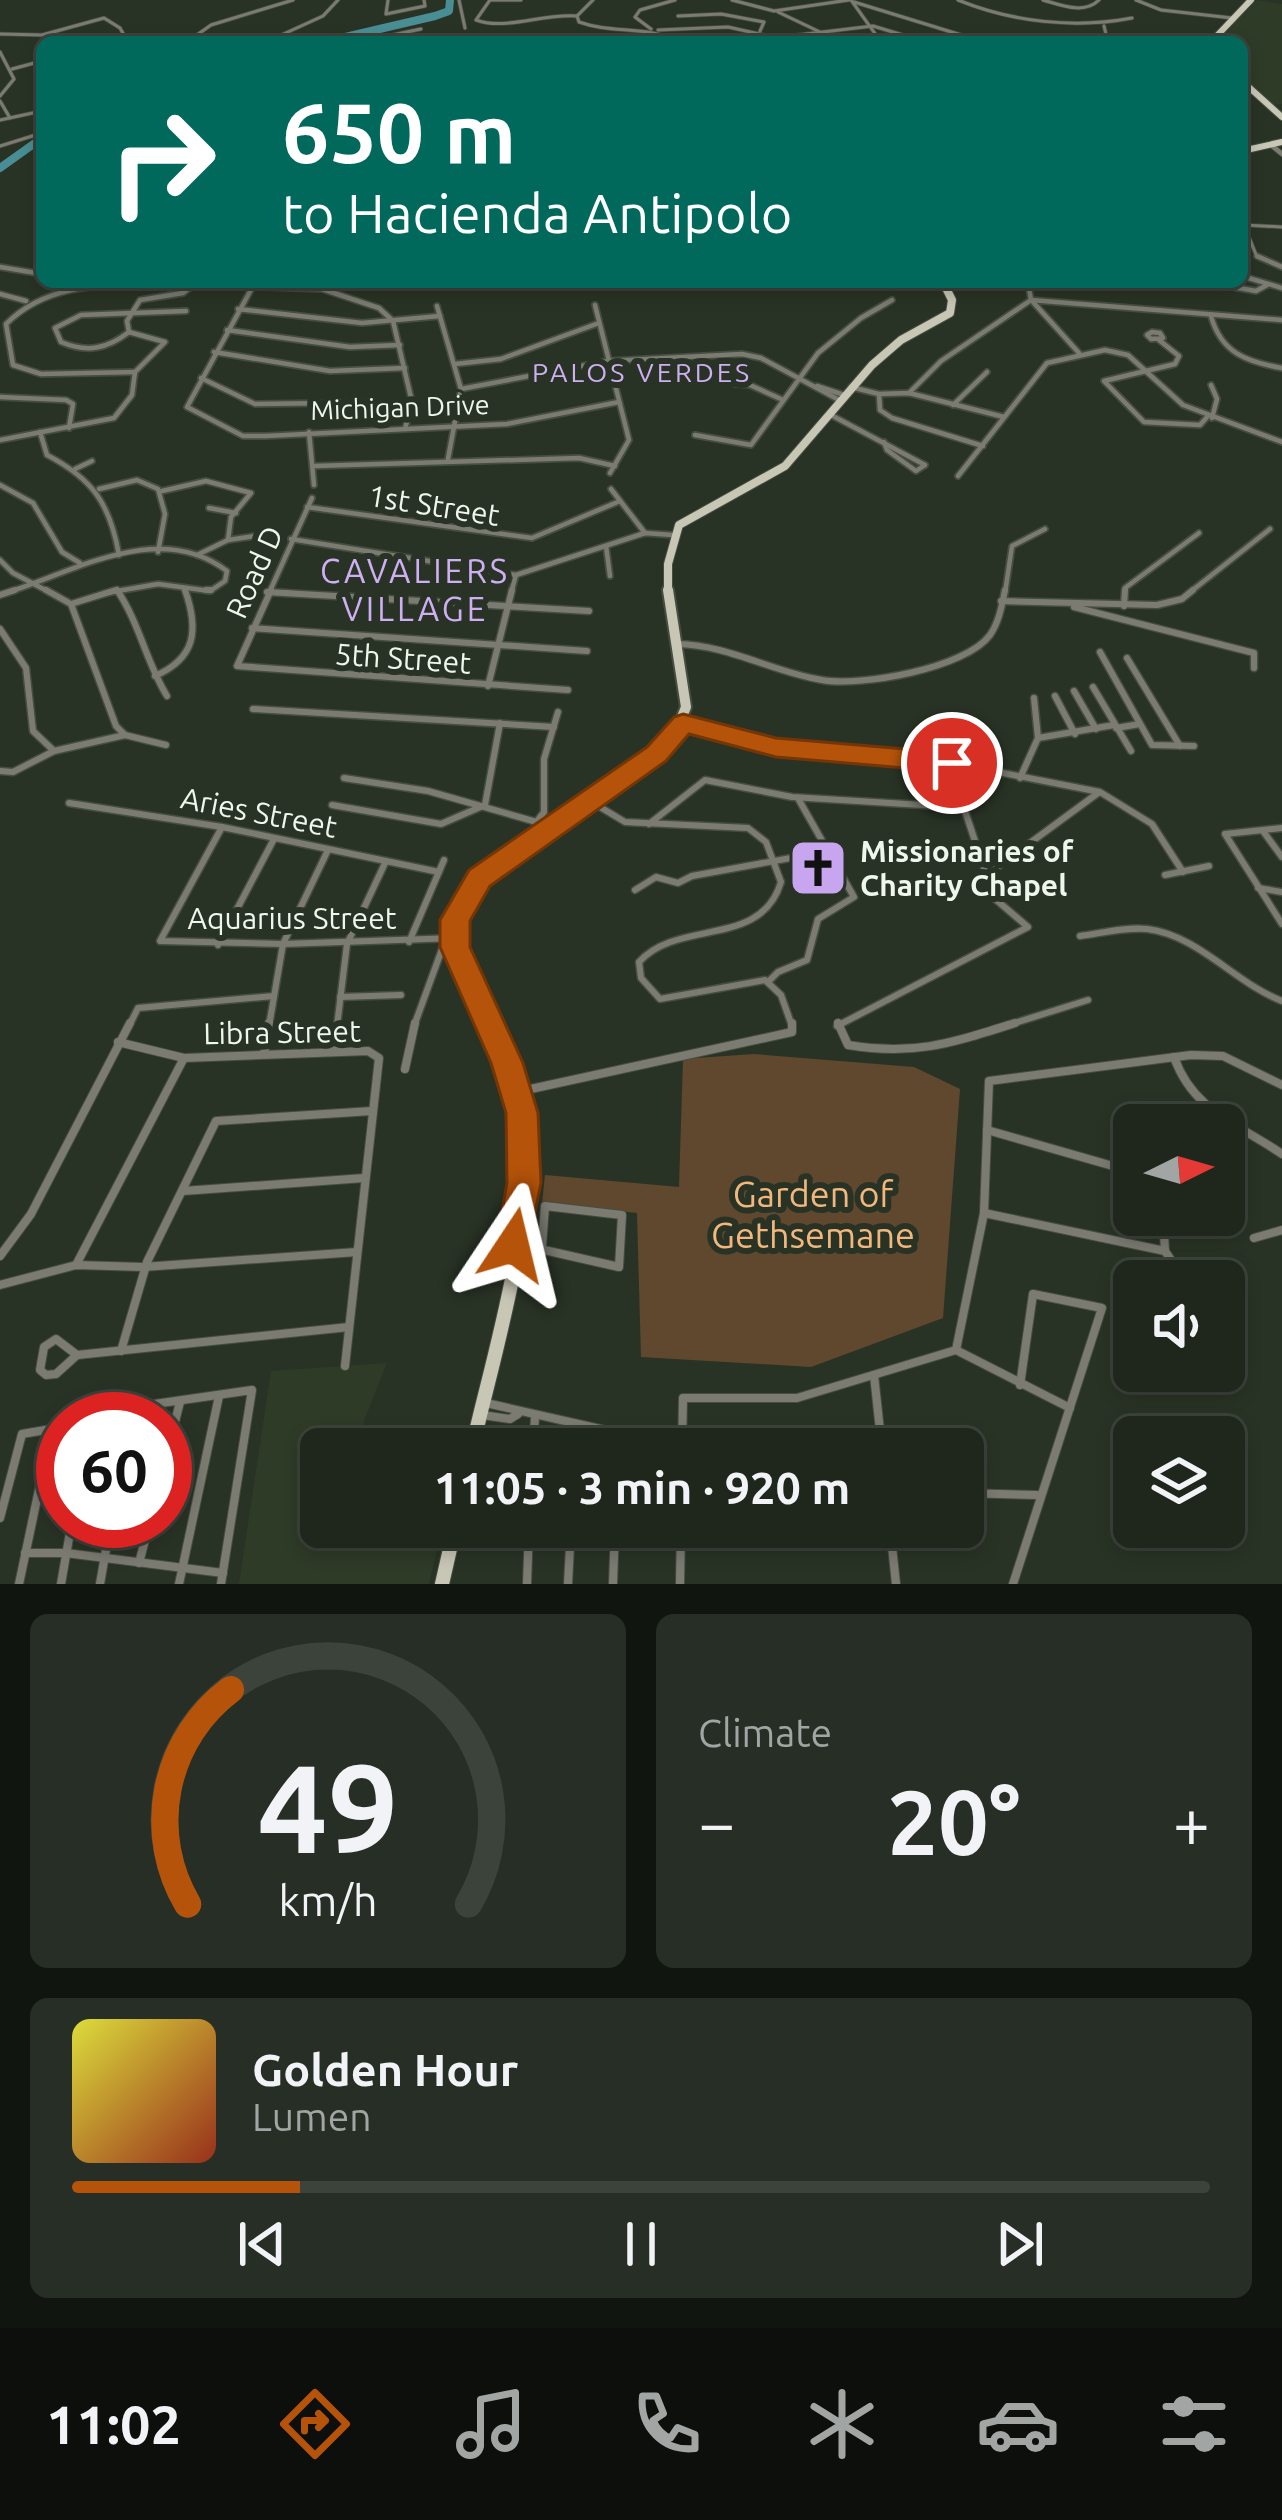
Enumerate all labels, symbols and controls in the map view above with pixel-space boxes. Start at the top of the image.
icon: right [84,84,240,240]
text: 650 m [282,85,516,179]
text: to Hacienda Antipolo [282,183,792,243]
district label: PALOS VERDES [532,357,752,387]
street label: Michigan Drive [310,389,490,425]
street label: 1st Street [366,478,502,532]
street label: Road D [219,521,289,623]
district label: CAVALIERS VILLAGE [320,552,510,627]
street label: 5th Street [334,636,472,680]
pin [901,712,1003,814]
icon: arrive [919,730,985,796]
street label: Aries Street [178,780,340,844]
place label: Missionaries of Charity Chapel [860,834,1074,902]
church icon: Missionaries of Charity Chapel [787,837,849,899]
street label: Aquarius Street [187,901,397,935]
street label: Libra Street [203,1014,361,1050]
north arrow [1113,1104,1245,1236]
map controls [1113,1104,1245,1548]
park label: Garden of Gethsemane [711,1173,915,1255]
position arrow [450,1182,576,1308]
button: sound [1113,1260,1245,1392]
speed limit sign: 60 [36,1392,192,1548]
button: layers [1113,1416,1245,1548]
text: 11:05 · 3 min · 920 m [434,1462,850,1513]
text: Climate [698,1711,832,1754]
text: 49 [258,1737,398,1877]
text: 20° [887,1771,1021,1872]
text: − [698,1785,735,1859]
text: + [1173,1785,1210,1859]
text: km/h [278,1876,378,1924]
text: Golden Hour [252,2044,518,2095]
text: Lumen [252,2095,372,2138]
icon: previous [229,2211,295,2277]
icon: pause [608,2211,674,2277]
icon: next [987,2211,1053,2277]
icon: directions [273,2382,357,2466]
icon: music [449,2382,533,2466]
icon: phone [625,2382,709,2466]
icon: climate [800,2382,884,2466]
icon: car [976,2382,1060,2466]
icon: filters [1152,2382,1236,2466]
text: 11:02 [46,2394,181,2454]

